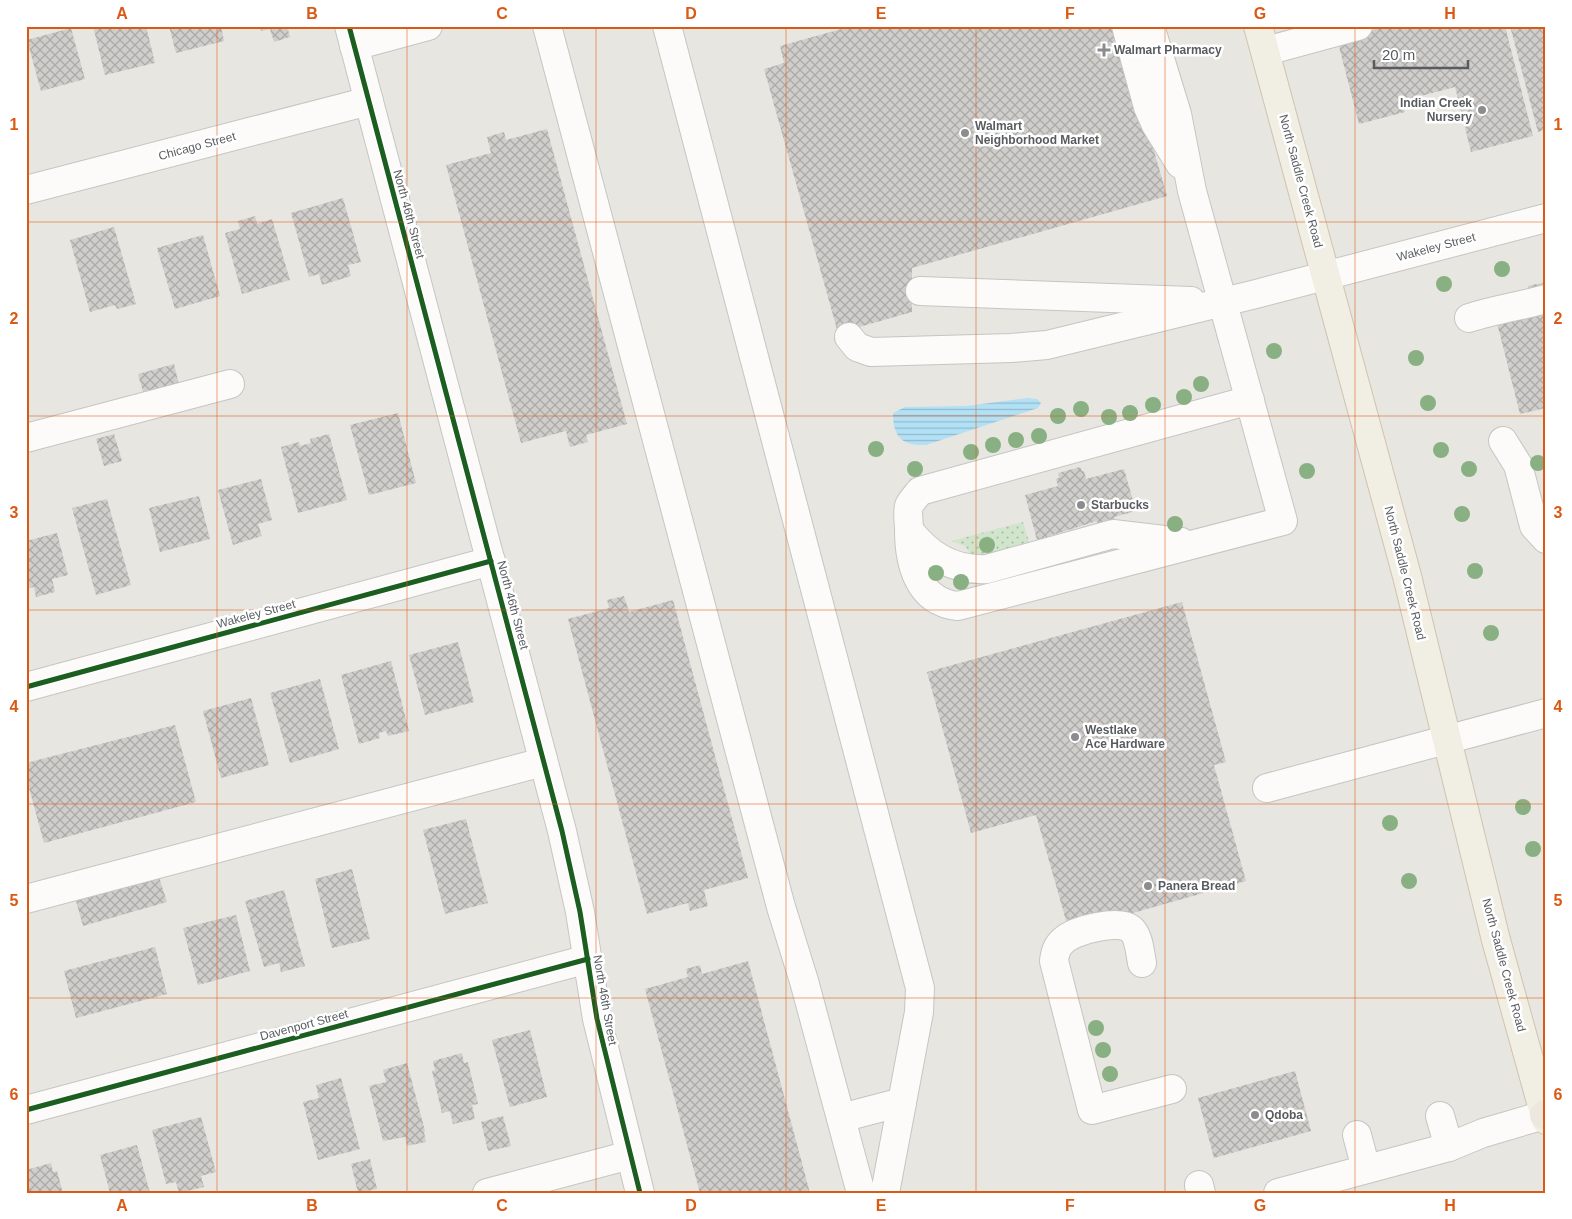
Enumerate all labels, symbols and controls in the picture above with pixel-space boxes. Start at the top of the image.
text: A [116,5,128,22]
text: B [306,5,318,22]
text: C [496,5,508,22]
text: D [685,5,697,22]
text: E [876,5,887,22]
text: F [1065,5,1075,22]
text: G [1254,5,1266,22]
text: H [1444,5,1456,22]
scale bar [1374,38,1468,70]
place label: Walmart Pharmacy [1114,43,1222,57]
marker: Walmart Pharmacy [1098,44,1110,56]
text: 20 m [1382,46,1415,63]
place label: Indian Creek Nursery [1400,96,1472,124]
marker: Indian Creek Nursery [1476,104,1488,116]
street label: North Saddle Creek Road [1276,113,1326,249]
text: 1 [10,116,19,133]
text: 1 [1554,116,1563,133]
place label: Walmart Neighborhood Market [975,119,1099,147]
marker: Walmart Neighborhood Market [959,127,971,139]
street label: Chicago Street [157,129,238,163]
street label: North 46th Street [390,168,428,261]
street label: Wakeley Street [1395,230,1478,264]
text: 2 [10,310,19,327]
text: 2 [1554,310,1563,327]
place label: Starbucks [1091,498,1149,512]
marker: Starbucks [1075,499,1087,511]
text: 3 [10,504,19,521]
text: 3 [1554,504,1563,521]
street label: North Saddle Creek Road [1382,505,1428,641]
street label: North 46th Street [494,559,532,652]
street label: Wakeley Street [215,597,298,631]
text: 4 [10,698,19,715]
text: 4 [1554,698,1563,715]
place label: Westlake Ace Hardware [1085,723,1165,751]
marker: Westlake Ace Hardware [1069,731,1081,743]
place label: Panera Bread [1158,879,1235,893]
marker: Panera Bread [1142,880,1154,892]
text: 5 [10,892,19,909]
text: 5 [1554,892,1563,909]
street label: North Saddle Creek Road [1479,897,1529,1033]
street label: North 46th Street [590,954,620,1047]
street label: Davenport Street [258,1006,350,1044]
text: 6 [10,1086,19,1103]
text: 6 [1554,1086,1563,1103]
place label: Qdoba [1265,1108,1303,1122]
marker: Qdoba [1249,1109,1261,1121]
text: A [116,1197,128,1214]
text: B [306,1197,318,1214]
text: C [496,1197,508,1214]
text: D [685,1197,697,1214]
text: E [876,1197,887,1214]
text: F [1065,1197,1075,1214]
text: G [1254,1197,1266,1214]
text: H [1444,1197,1456,1214]

